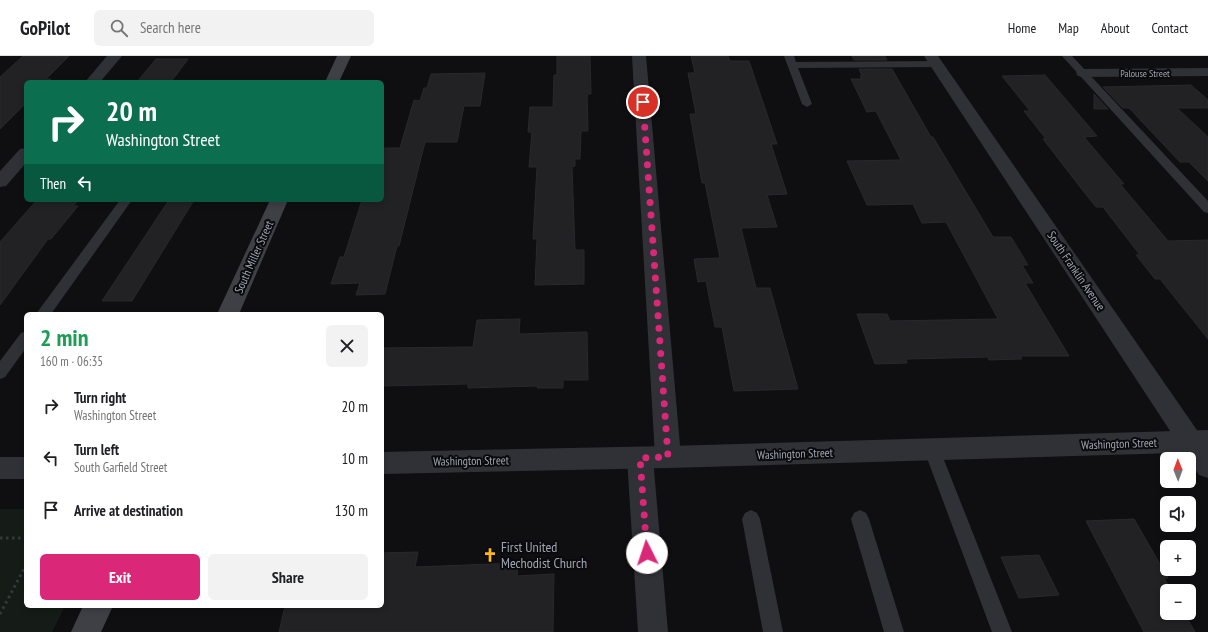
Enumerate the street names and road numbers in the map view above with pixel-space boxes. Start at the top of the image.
street label: Palouse Street [1120,67,1170,80]
street label: South Miller Street [231,217,277,296]
street label: South Franklin Avenue [1044,228,1109,313]
street label: Washington Street [1081,435,1158,452]
street label: Washington Street [757,445,834,462]
street label: Washington Street [433,452,510,469]

